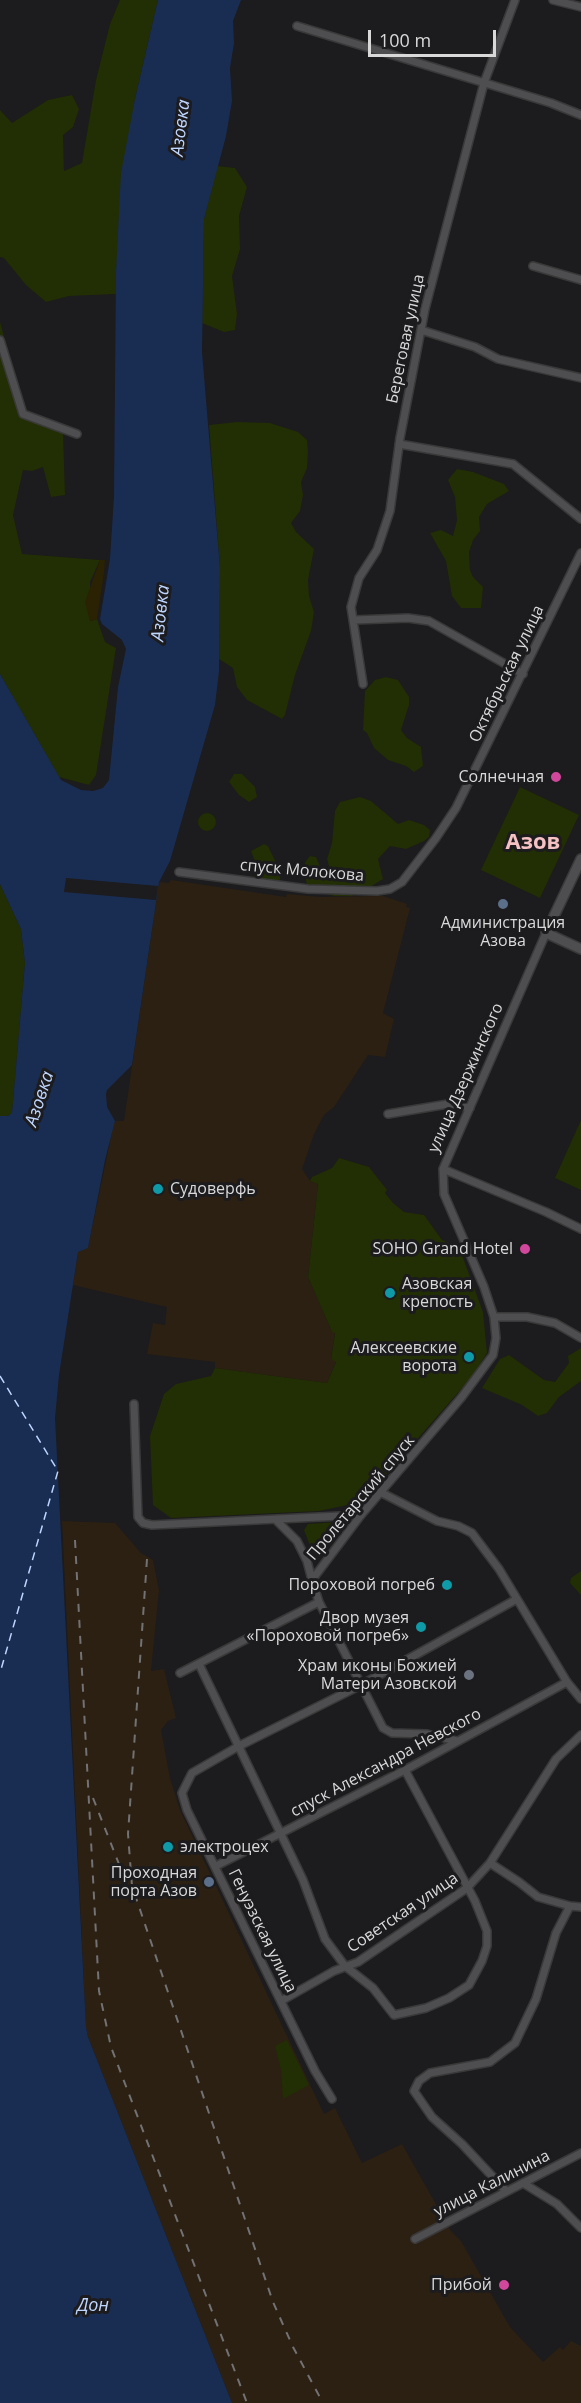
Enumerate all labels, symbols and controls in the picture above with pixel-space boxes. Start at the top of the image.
scale bar [371,18,498,56]
text: 100 m [379,28,431,52]
water label: Азовка [167,99,195,157]
street label: Береговая улица [383,273,429,405]
water label: Азовка [147,584,175,642]
street label: Октябрьская улица [466,602,548,746]
place label: Солнечная [458,767,544,787]
marker: Солнечная [549,770,563,784]
district label: Азов [506,830,560,856]
street label: спуск Молокова [239,856,365,886]
marker: Администрация Азова [496,897,510,911]
place label: Администрация Азова [441,913,565,951]
street label: улица Дзержинского [424,1000,508,1156]
water label: Азовка [21,1069,59,1129]
place label: Судоверфь [170,1179,256,1199]
marker: Судоверфь [151,1182,165,1196]
place label: SOHO Grand Hotel [372,1239,513,1259]
marker: SOHO Grand Hotel [518,1242,532,1256]
place label: Азовская крепость [402,1274,473,1312]
marker: Азовская крепость [383,1286,397,1300]
place label: Алексеевские ворота [351,1338,457,1376]
marker: Алексеевские ворота [462,1350,476,1364]
street label: Пролетарский спуск [303,1432,419,1564]
place label: Пороховой погреб [288,1575,435,1595]
marker: Пороховой погреб [440,1578,454,1592]
place label: Двор музея «Пороховой погреб» [247,1608,409,1646]
marker: Двор музея «Пороховой погреб» [414,1620,428,1634]
place label: Храм иконы Божией Матери Азовской [298,1656,457,1694]
marker: Храм иконы Божией Матери Азовской [462,1668,476,1682]
street label: спуск Александра Невского [287,1705,485,1821]
place label: электроцех [180,1837,269,1857]
marker: электроцех [161,1840,175,1854]
place label: Проходная порта Азов [110,1863,197,1901]
street label: Генуэзская улица [224,1866,300,1996]
street label: Советская улица [344,1869,462,1957]
marker: Проходная порта Азов [202,1875,216,1889]
street label: улица Калинина [431,2146,553,2222]
place label: Прибой [431,2275,492,2295]
marker: Прибой [497,2278,511,2292]
water label: Дон [77,2295,109,2317]

